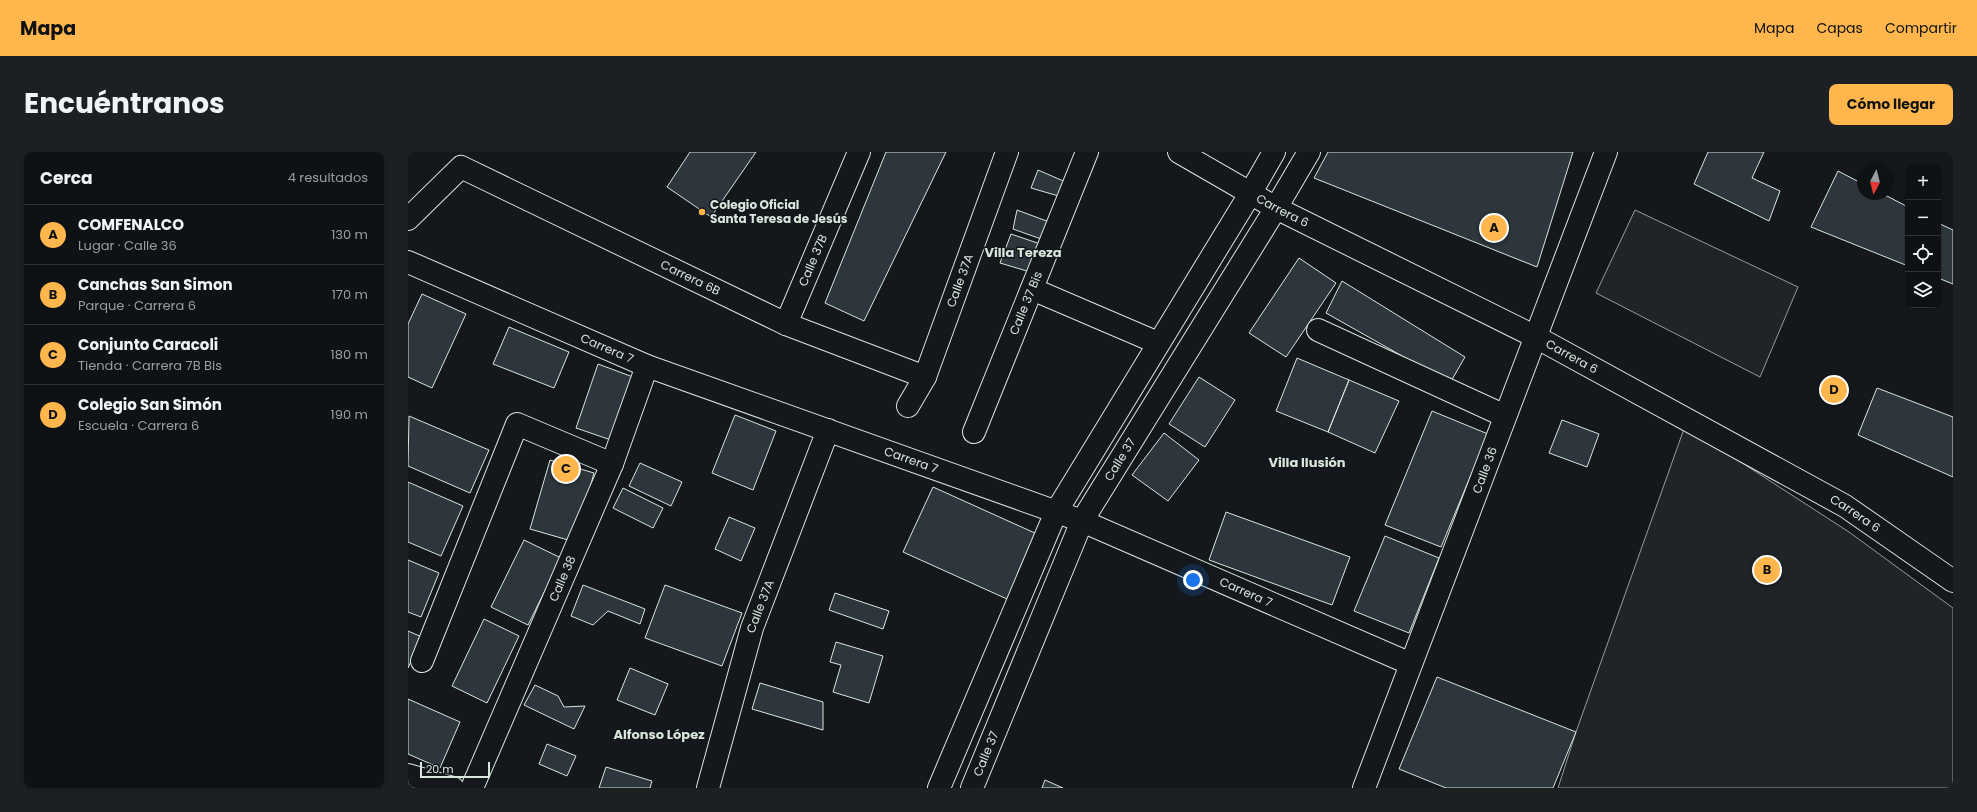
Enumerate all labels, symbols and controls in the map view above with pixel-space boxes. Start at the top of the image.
text: Mapa [20,15,76,42]
text: Mapa [1754,18,1794,38]
text: Capas [1816,18,1863,38]
text: Compartir [1885,18,1957,38]
text: Encuéntranos [24,84,225,123]
button: Cómo llegar [1829,84,1953,125]
north arrow [1857,164,1893,200]
map controls [1905,164,1941,308]
button: + [1905,164,1941,200]
text: Cerca [40,166,93,190]
text: 4 resultados [288,168,368,187]
street label: Carrera 6 [1253,189,1312,231]
place label: Colegio Oficial Santa Teresa de Jesús [710,196,848,227]
button: − [1905,200,1941,236]
marker: Colegio Oficial Santa Teresa de Jesús [697,207,707,217]
pin: A [1481,213,1507,243]
text: COMFENALCO [78,214,184,235]
text: A [48,225,58,244]
text: 130 m [331,225,368,244]
street label: Calle 37B [794,232,831,289]
text: Lugar · Calle 36 [78,236,177,255]
button: locate [1905,236,1941,272]
district label: Villa Tereza [984,243,1062,262]
street label: Calle 37A [942,252,977,310]
street label: Carrera 6B [658,256,723,299]
street label: Calle 37 Bis [1005,268,1046,337]
button: layers [1905,272,1941,308]
text: Canchas San Simon [78,274,233,295]
text: B [49,285,57,304]
text: 170 m [332,285,368,304]
text: Parque · Carrera 6 [78,296,196,315]
street label: Carrera 7 [578,329,637,367]
text: Conjunto Caracoli [78,334,218,355]
street label: Carrera 6 [1543,335,1601,377]
text: C [48,345,58,364]
text: 180 m [331,345,368,364]
text: Tienda · Carrera 7B Bis [78,356,222,375]
pin: D [1821,375,1847,405]
text: Colegio San Simón [78,394,222,415]
text: D [48,405,58,424]
text: 190 m [331,405,368,424]
text: Escuela · Carrera 6 [78,416,199,435]
street label: Calle 37 [1100,434,1140,484]
street label: Carrera 7 [882,442,941,477]
street label: Calle 36 [1468,444,1501,496]
district label: Villa Ilusión [1268,453,1346,472]
pin: C [553,454,579,484]
street label: Carrera 6 [1827,490,1884,536]
street label: Calle 38 [545,553,579,604]
pin: B [1754,555,1780,585]
your location [1183,570,1203,590]
street label: Carrera 7 [1217,573,1276,611]
street label: Calle 37A [742,577,778,635]
district label: Alfonso López [613,725,705,744]
street label: Calle 37 [969,728,1003,779]
scale bar [420,760,490,779]
text: 20 m [426,761,454,777]

